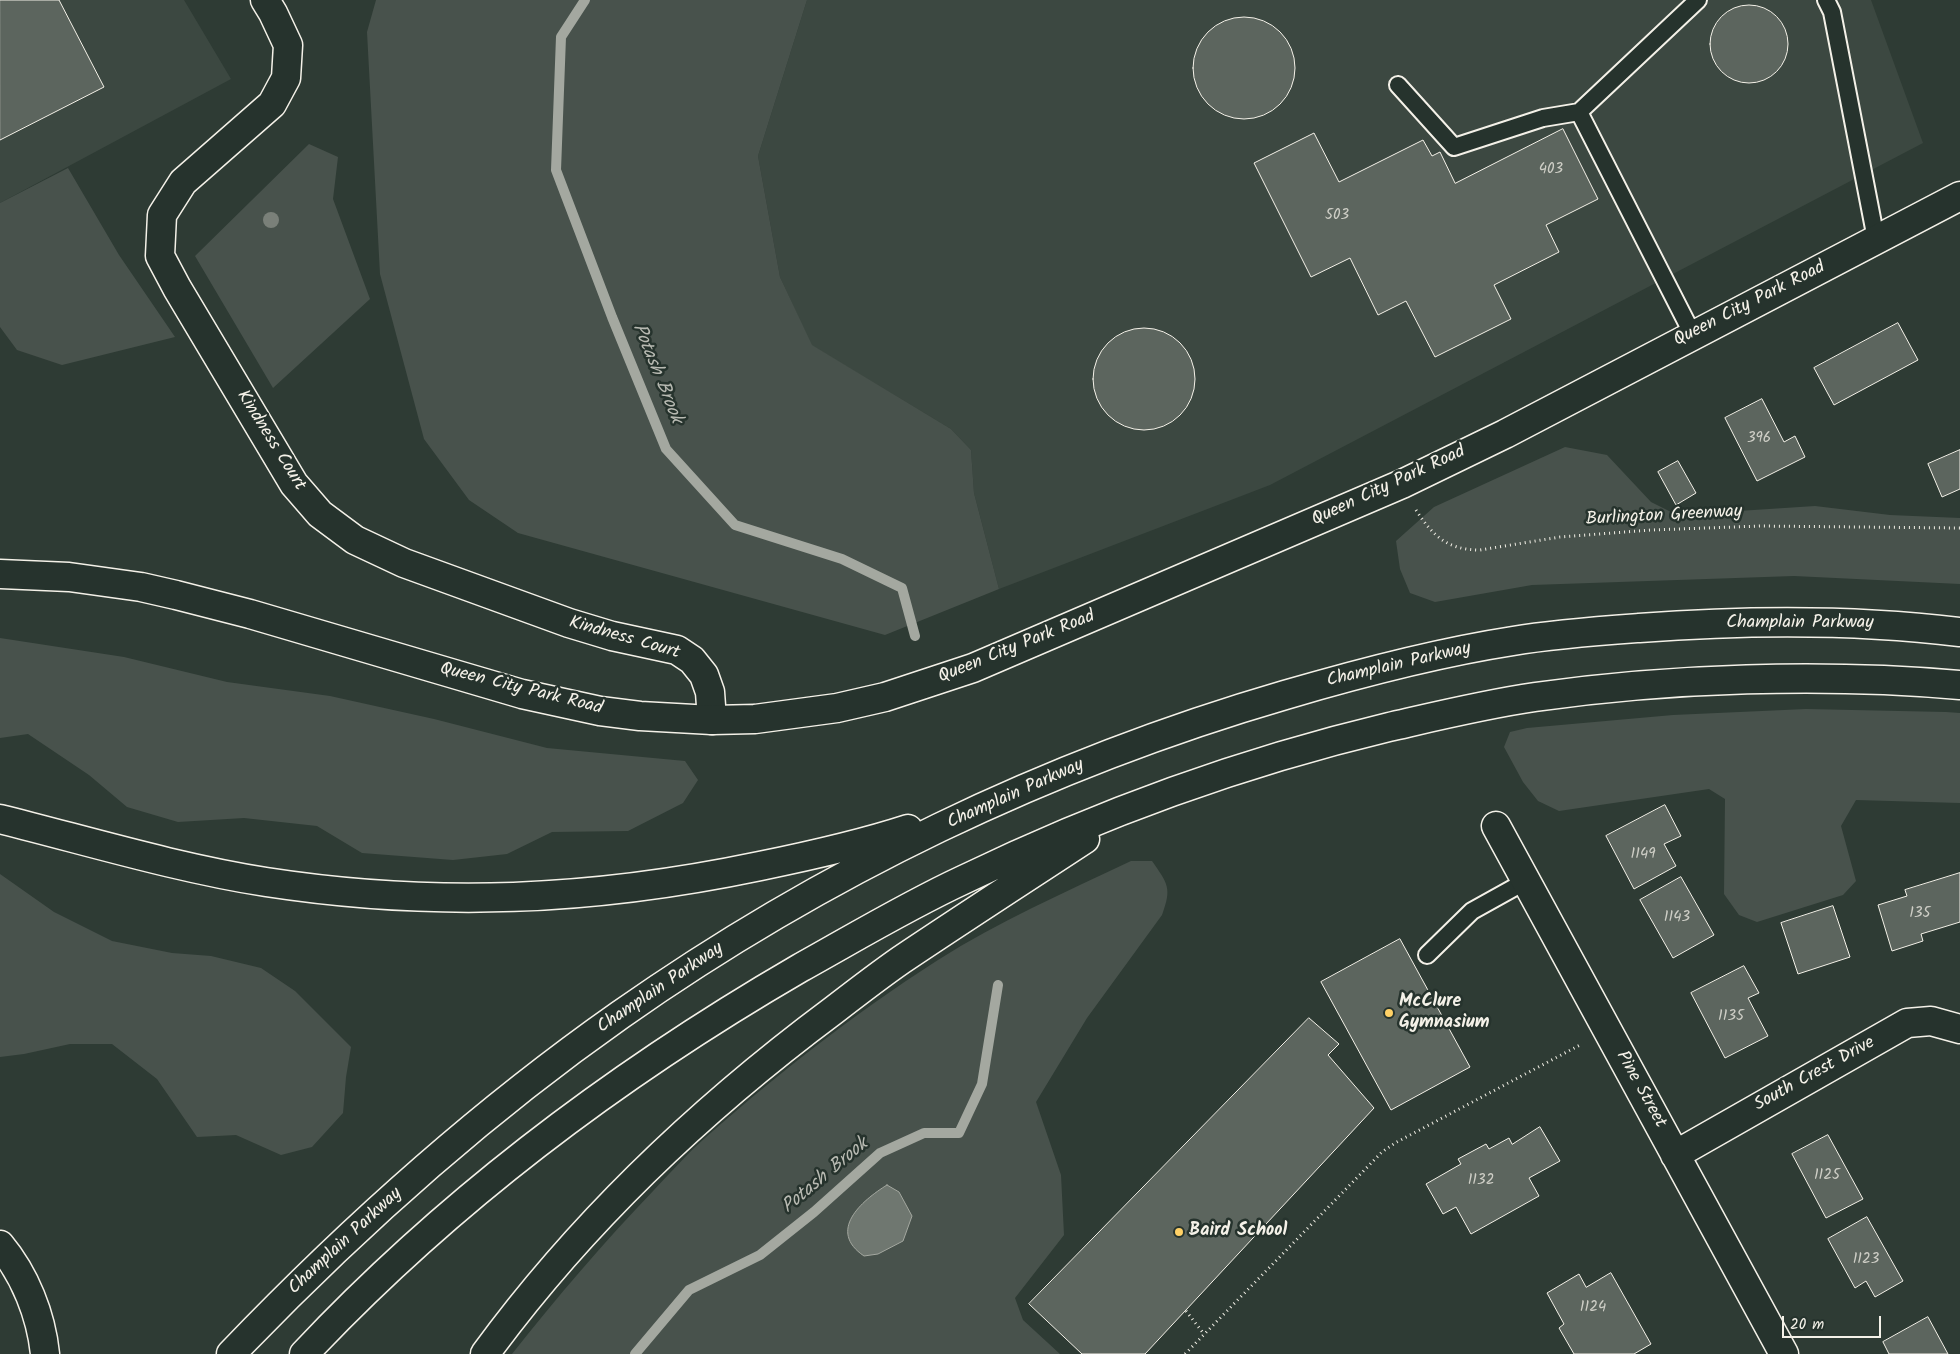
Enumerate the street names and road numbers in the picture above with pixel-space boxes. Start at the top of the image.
street label: Queen City Park Road [1671,258,1829,352]
street label: Kindness Court [231,387,309,495]
street label: Queen City Park Road [1309,442,1469,532]
street label: Burlington Greenway [1585,502,1743,532]
street label: Queen City Park Road [936,607,1098,689]
street label: Kindness Court [566,613,682,665]
street label: Champlain Parkway [1726,613,1874,635]
street label: Champlain Parkway [1325,639,1473,693]
street label: Queen City Park Road [437,659,605,721]
street label: Champlain Parkway [944,755,1088,835]
street label: Champlain Parkway [594,939,728,1039]
street label: South Crest Drive [1751,1033,1879,1117]
street label: Pine Street [1610,1048,1670,1132]
street label: Champlain Parkway [285,1184,407,1300]

